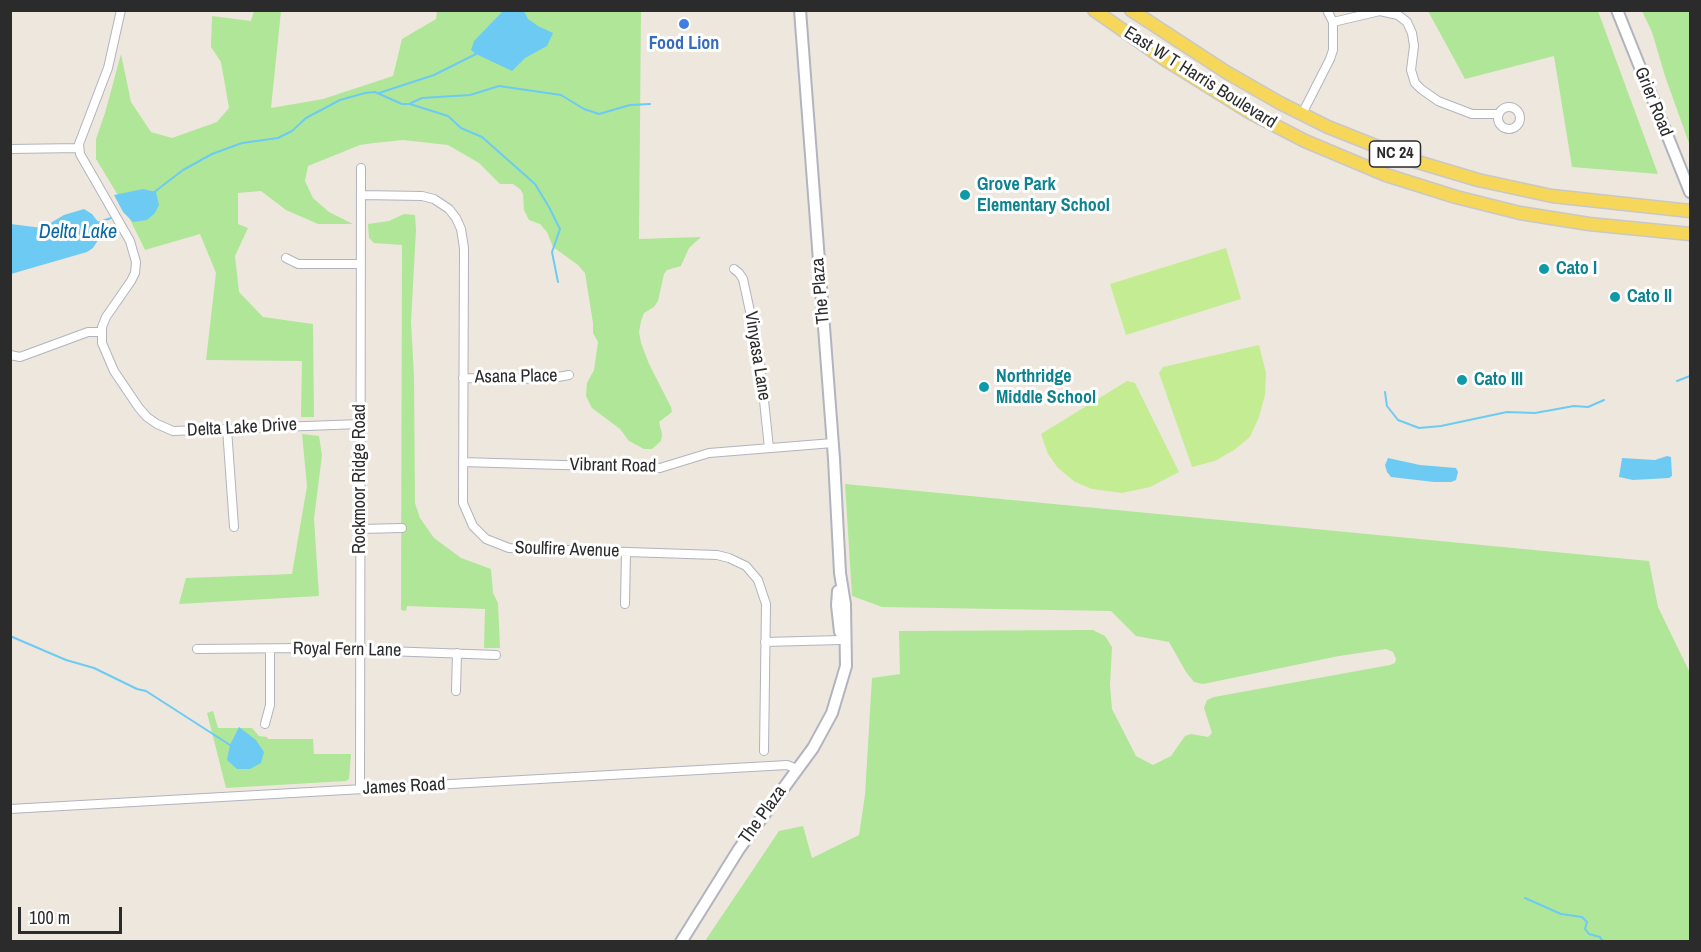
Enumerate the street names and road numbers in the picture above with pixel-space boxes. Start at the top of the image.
street label: East W T Harris Boulevard [1120,22,1280,134]
street label: Grier Road [1629,64,1677,140]
road number: NC 24 [1370,141,1420,167]
street label: The Plaza [807,257,835,325]
street label: Vinyasa Lane [739,310,775,402]
street label: Asana Place [474,365,558,389]
street label: Rockmoor Ridge Road [349,404,371,554]
street label: Delta Lake Drive [187,414,297,442]
street label: Vibrant Road [569,454,657,478]
street label: Soulfire Avenue [514,537,620,563]
street label: Royal Fern Lane [293,638,401,662]
street label: James Road [362,774,446,800]
street label: The Plaza [735,782,791,848]

